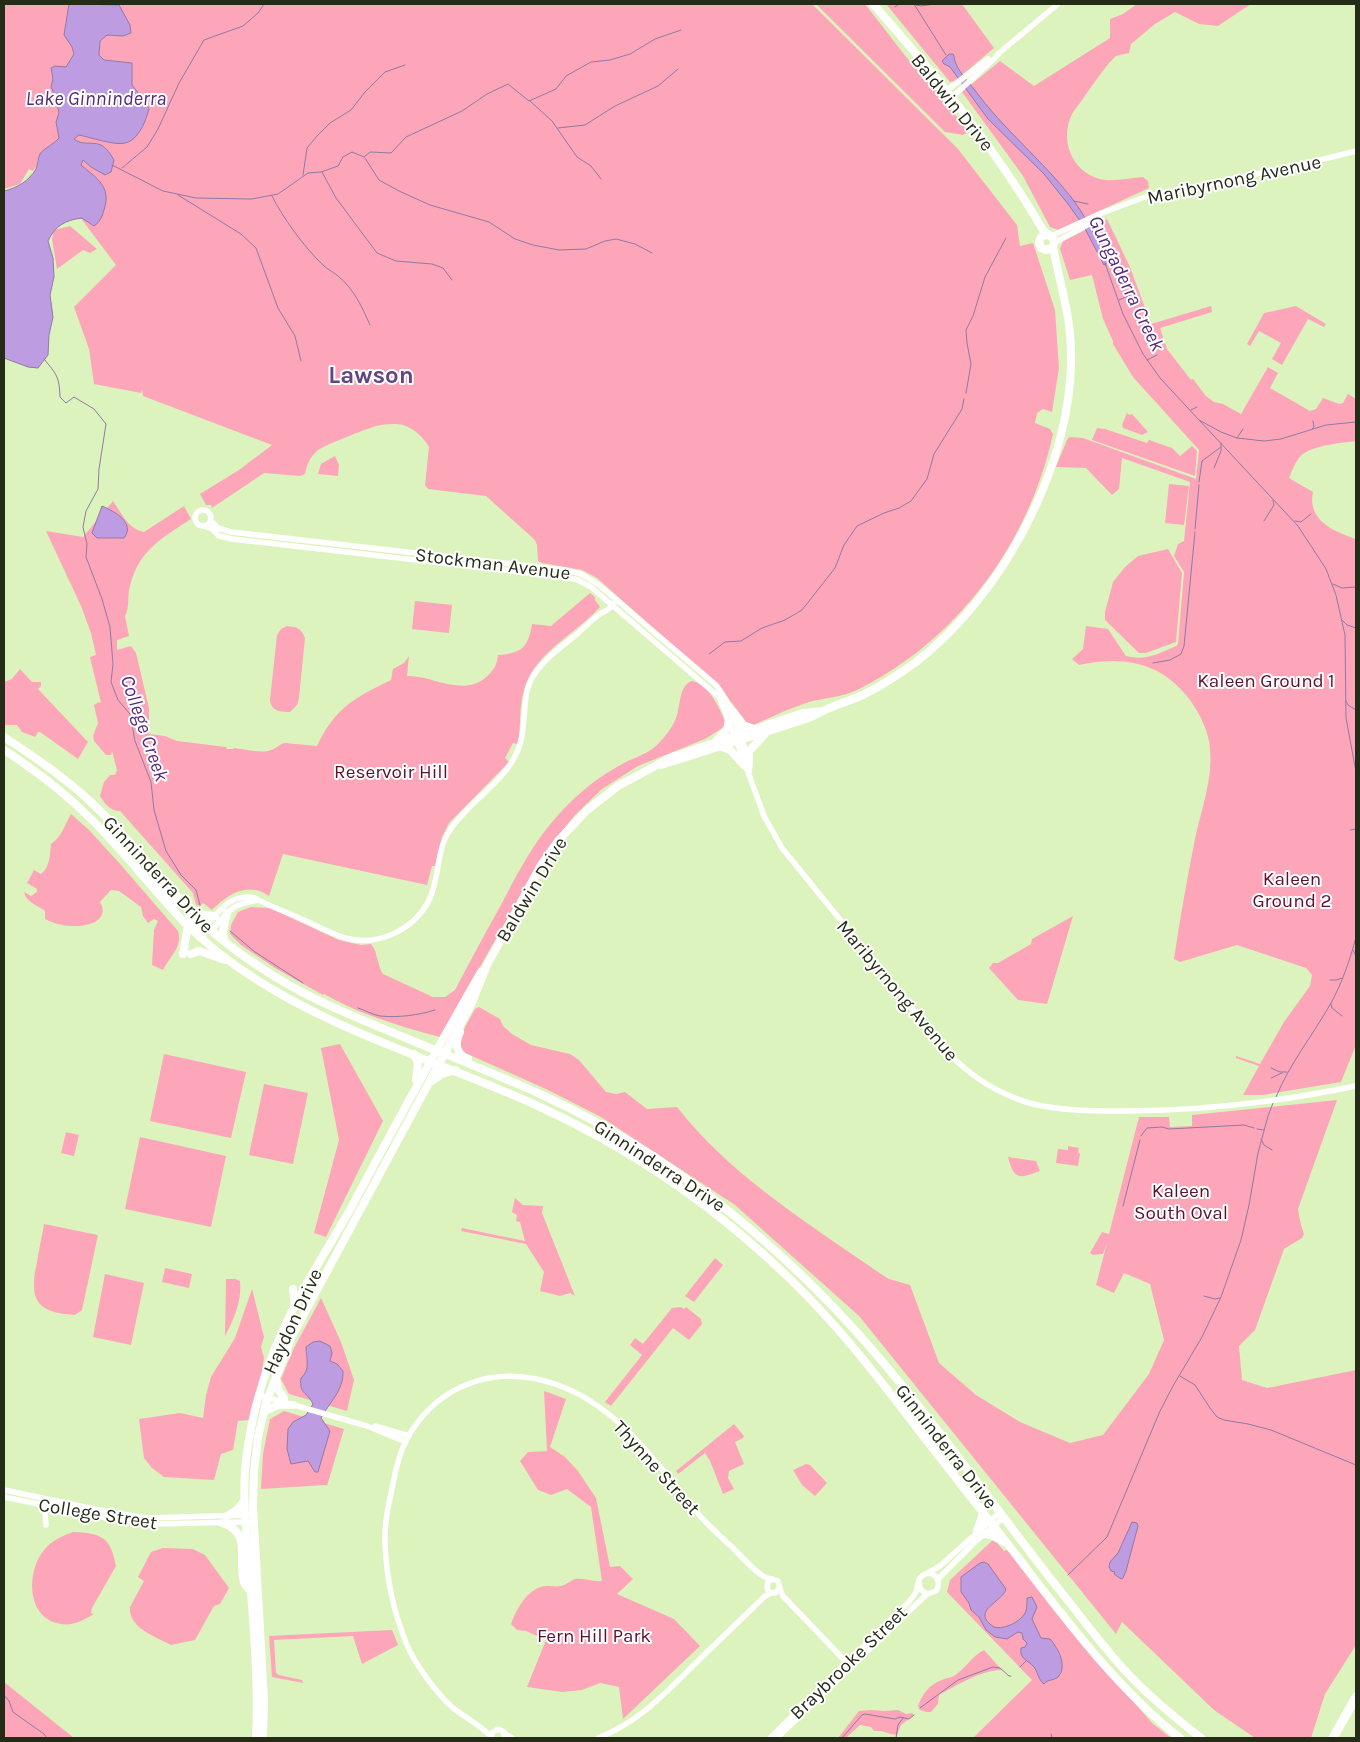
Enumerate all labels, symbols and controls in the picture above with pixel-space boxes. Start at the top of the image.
street label: Baldwin Drive [906,50,998,156]
water label: Lake Ginninderra [26,87,166,110]
street label: Maribyrnong Avenue [1145,151,1323,209]
water label: Gungaderra Creek [1084,212,1170,356]
district label: Lawson [328,361,414,389]
street label: Stockman Avenue [414,544,572,584]
park label: Kaleen Ground 1 [1197,670,1335,692]
water label: College Creek [116,672,174,785]
park label: Reservoir Hill [334,761,448,783]
street label: Ginninderra Drive [98,812,218,938]
street label: Baldwin Drive [492,833,572,946]
park label: Kaleen Ground 2 [1252,868,1332,912]
street label: Maribyrnong Avenue [832,916,963,1066]
street label: Ginninderra Drive [590,1115,729,1216]
park label: Kaleen South Oval [1134,1180,1228,1224]
street label: Haydon Drive [259,1265,327,1378]
street label: Ginninderra Drive [891,1380,1002,1513]
street label: Thynne Street [608,1416,704,1519]
street label: College Street [37,1494,159,1534]
street label: Braybrooke Street [786,1601,912,1724]
park label: Fern Hill Park [537,1625,651,1647]

